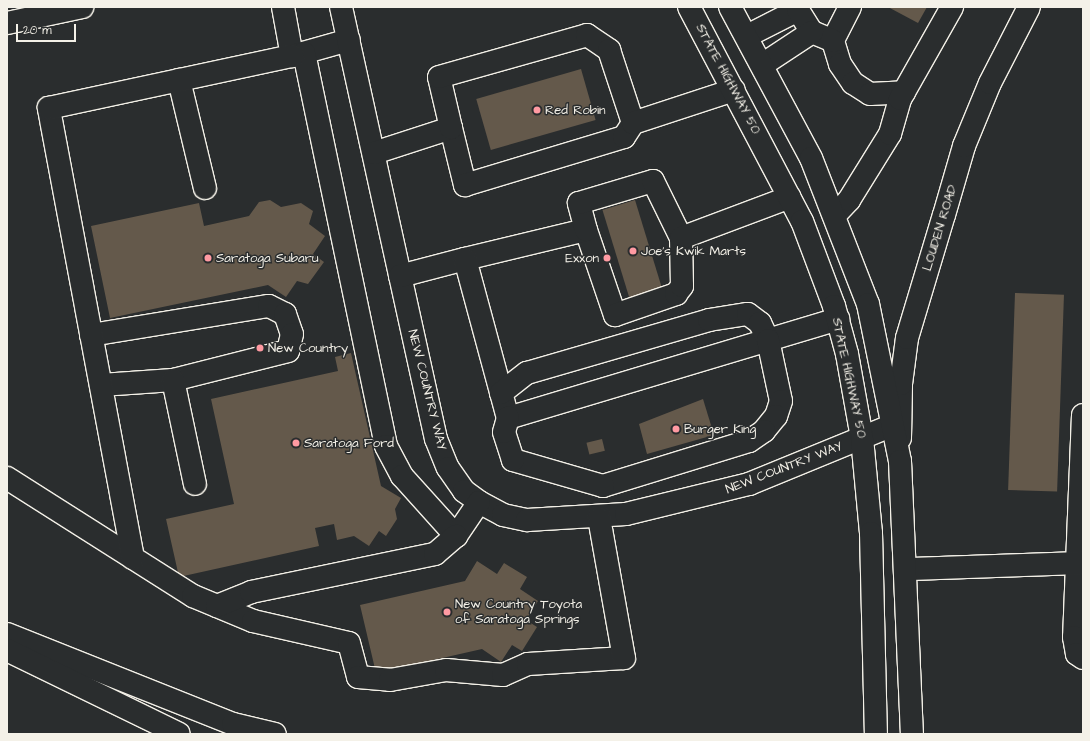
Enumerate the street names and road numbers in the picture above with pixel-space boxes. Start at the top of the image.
street label: STATE HIGHWAY 50 [692,21,764,137]
street label: LOUDEN ROAD [919,183,961,273]
street label: STATE HIGHWAY 50 [829,316,869,440]
street label: NEW COUNTRY WAY [404,328,450,452]
street label: NEW COUNTRY WAY [723,439,845,497]

